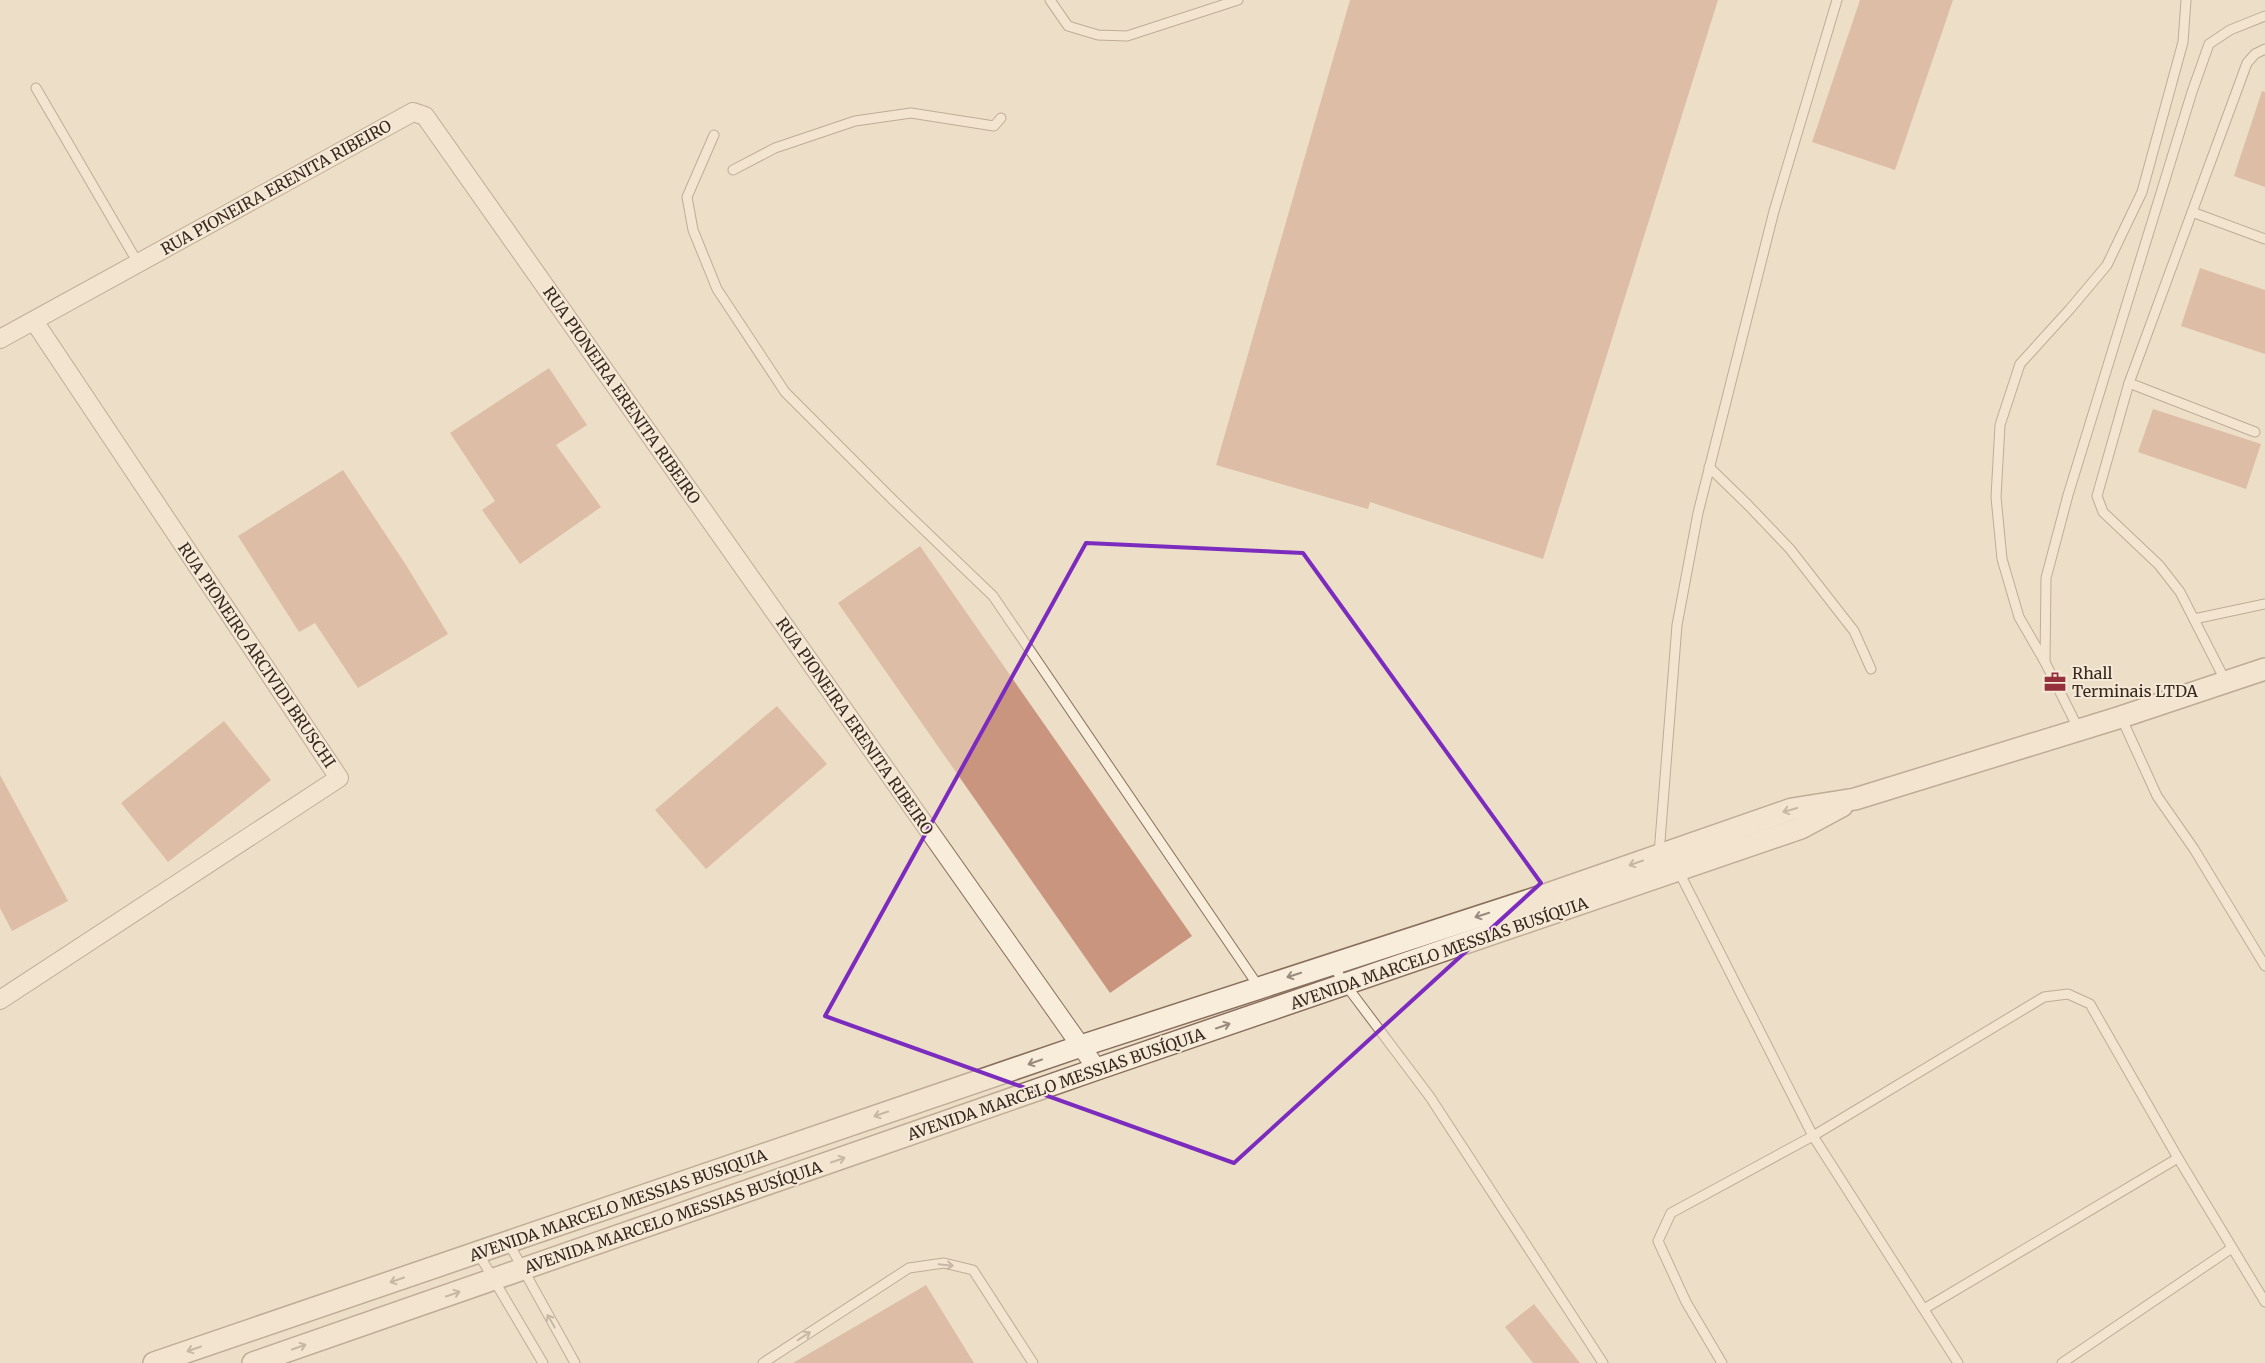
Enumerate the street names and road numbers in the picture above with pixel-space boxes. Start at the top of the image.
street label: RUA PIONEIRA ERENITA RIBEIRO [157,115,395,259]
street label: RUA PIONEIRA ERENITA RIBEIRO [539,283,705,508]
street label: RUA PIONEIRO ARCIVIDI BRUSCHI [174,539,340,771]
street label: RUA PIONEIRA ERENITA RIBEIRO [772,614,938,839]
street label: AVENIDA MARCELO MESSIAS BUSÍQUIA [1287,892,1591,1014]
street label: AVENIDA MARCELO MESSIAS BUSÍQUIA [904,1023,1208,1145]
street label: AVENIDA MARCELO MESSIAS BUSIQUIA [466,1144,770,1266]
street label: AVENIDA MARCELO MESSIAS BUSÍQUIA [521,1156,825,1278]

